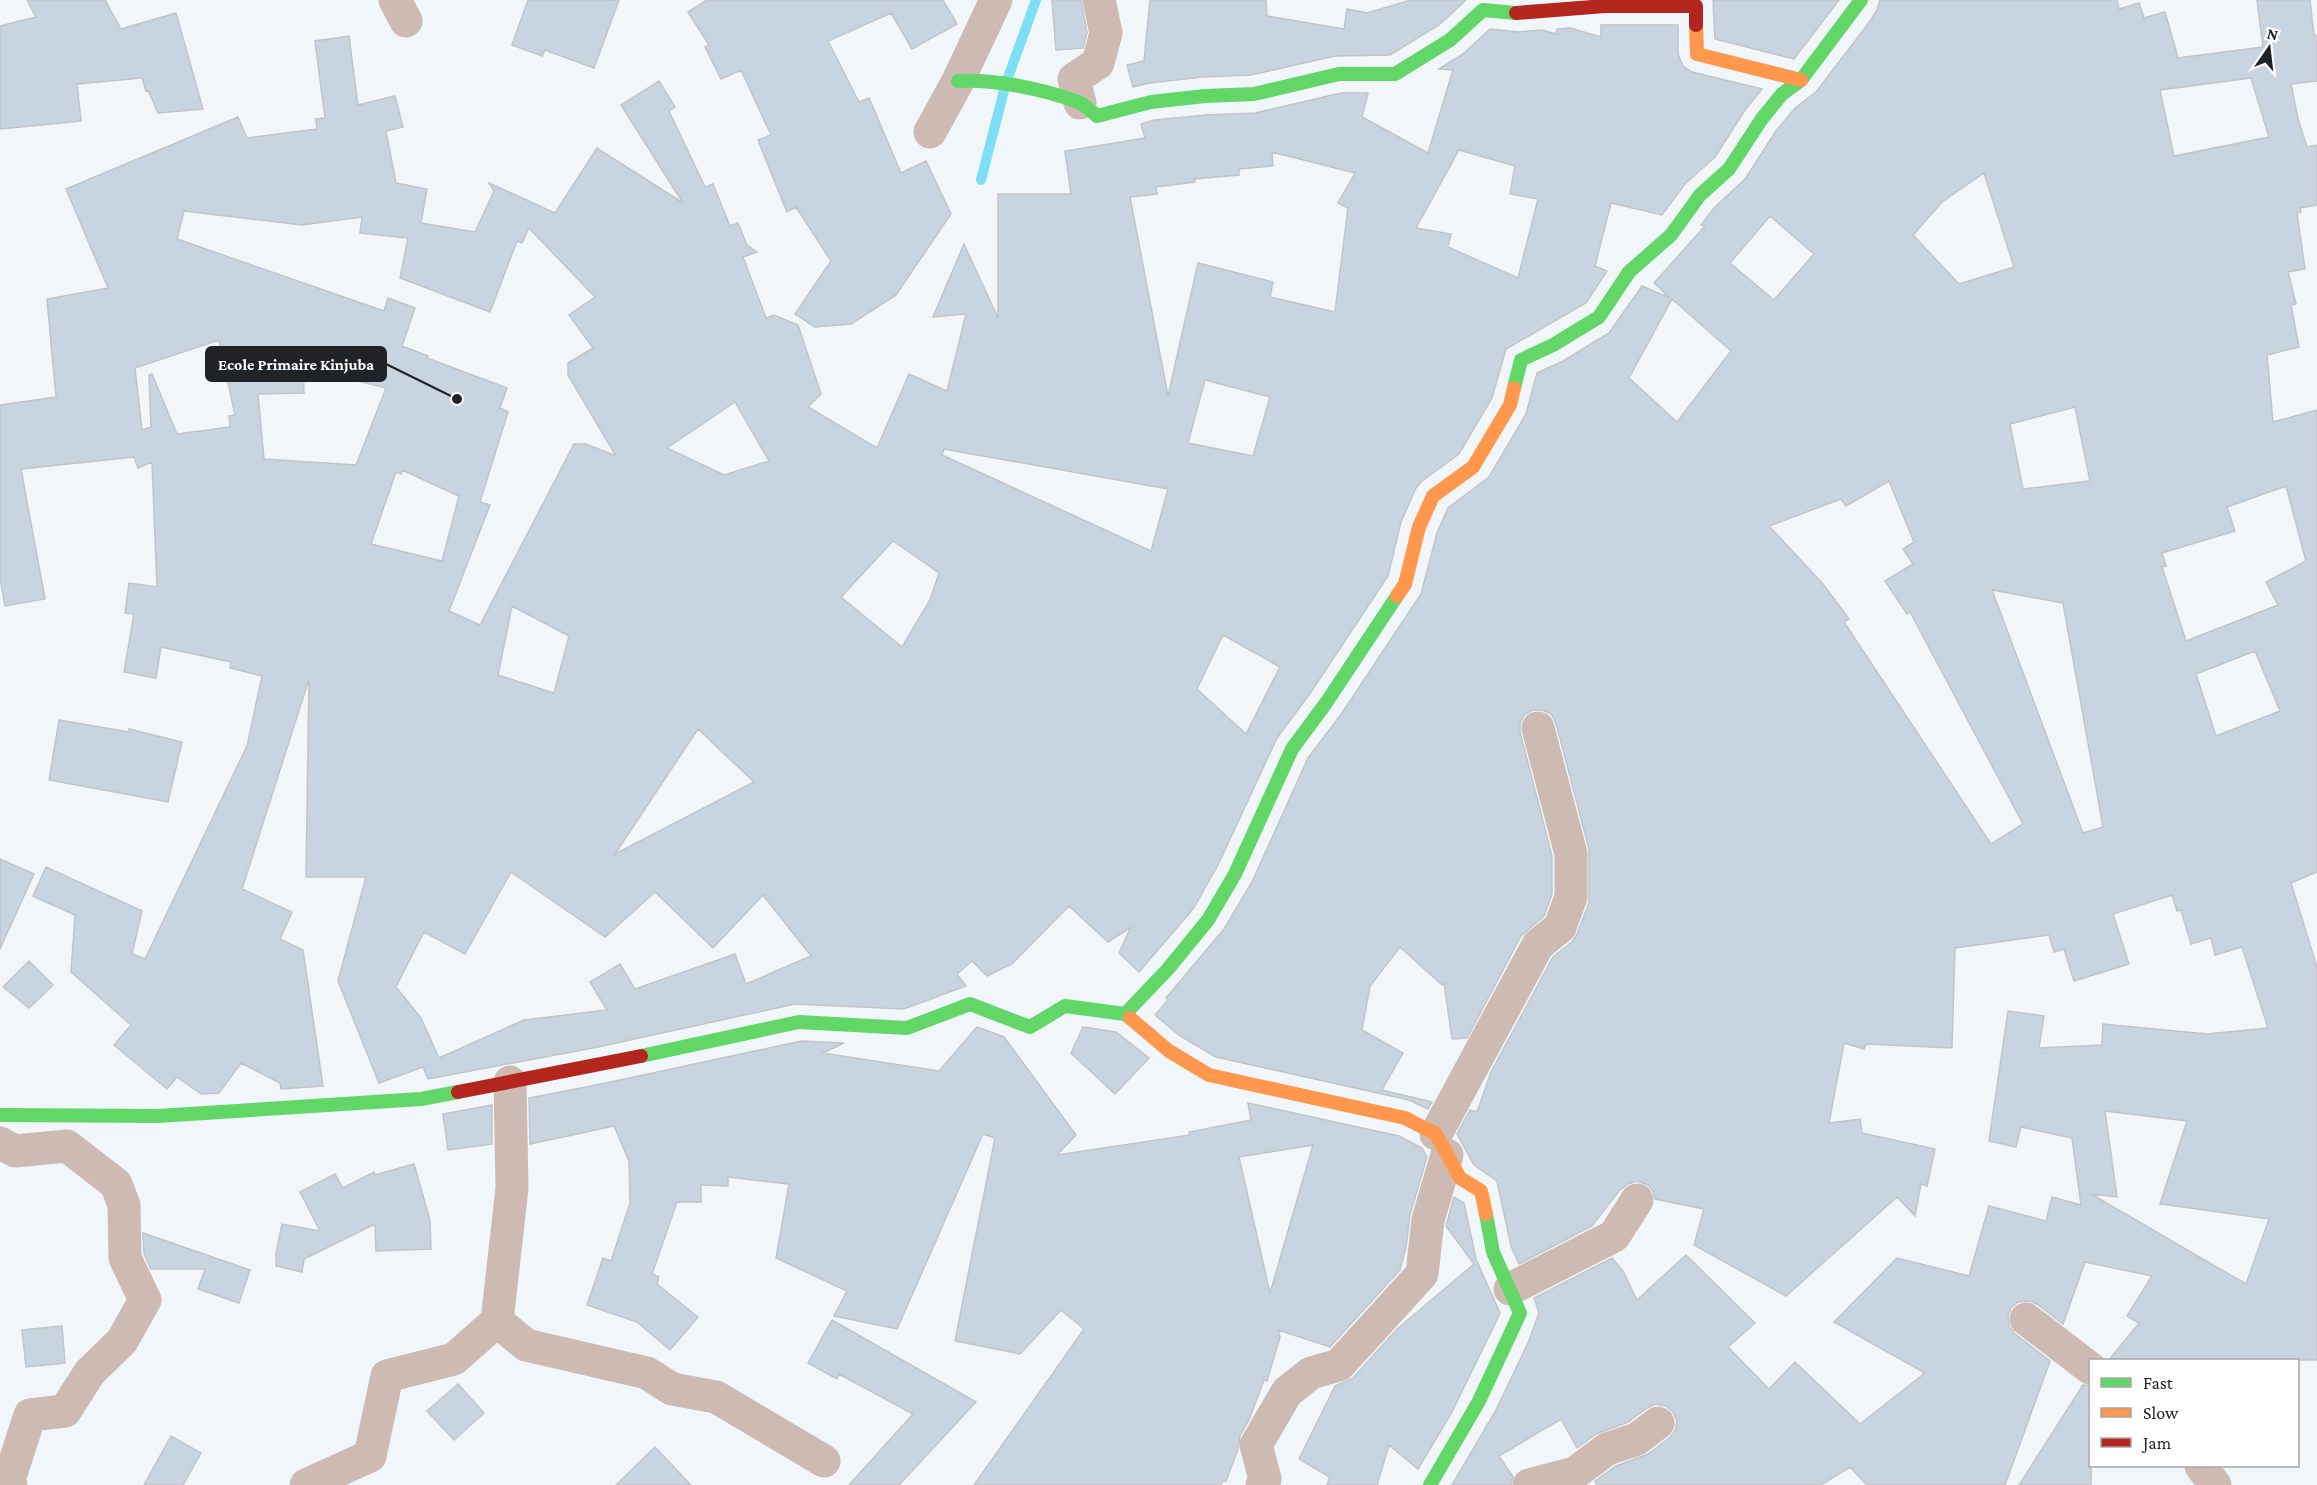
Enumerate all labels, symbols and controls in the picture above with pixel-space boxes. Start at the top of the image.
north arrow [2239,18,2299,78]
text: N [2265,24,2280,44]
callout: Ecole Primaire Kinjuba [206,347,386,381]
text: Ecole Primaire Kinjuba [218,356,374,374]
legend [2089,1359,2299,1467]
text: Fast [2143,1373,2174,1393]
text: Slow [2143,1403,2179,1423]
text: Jam [2141,1433,2172,1453]

